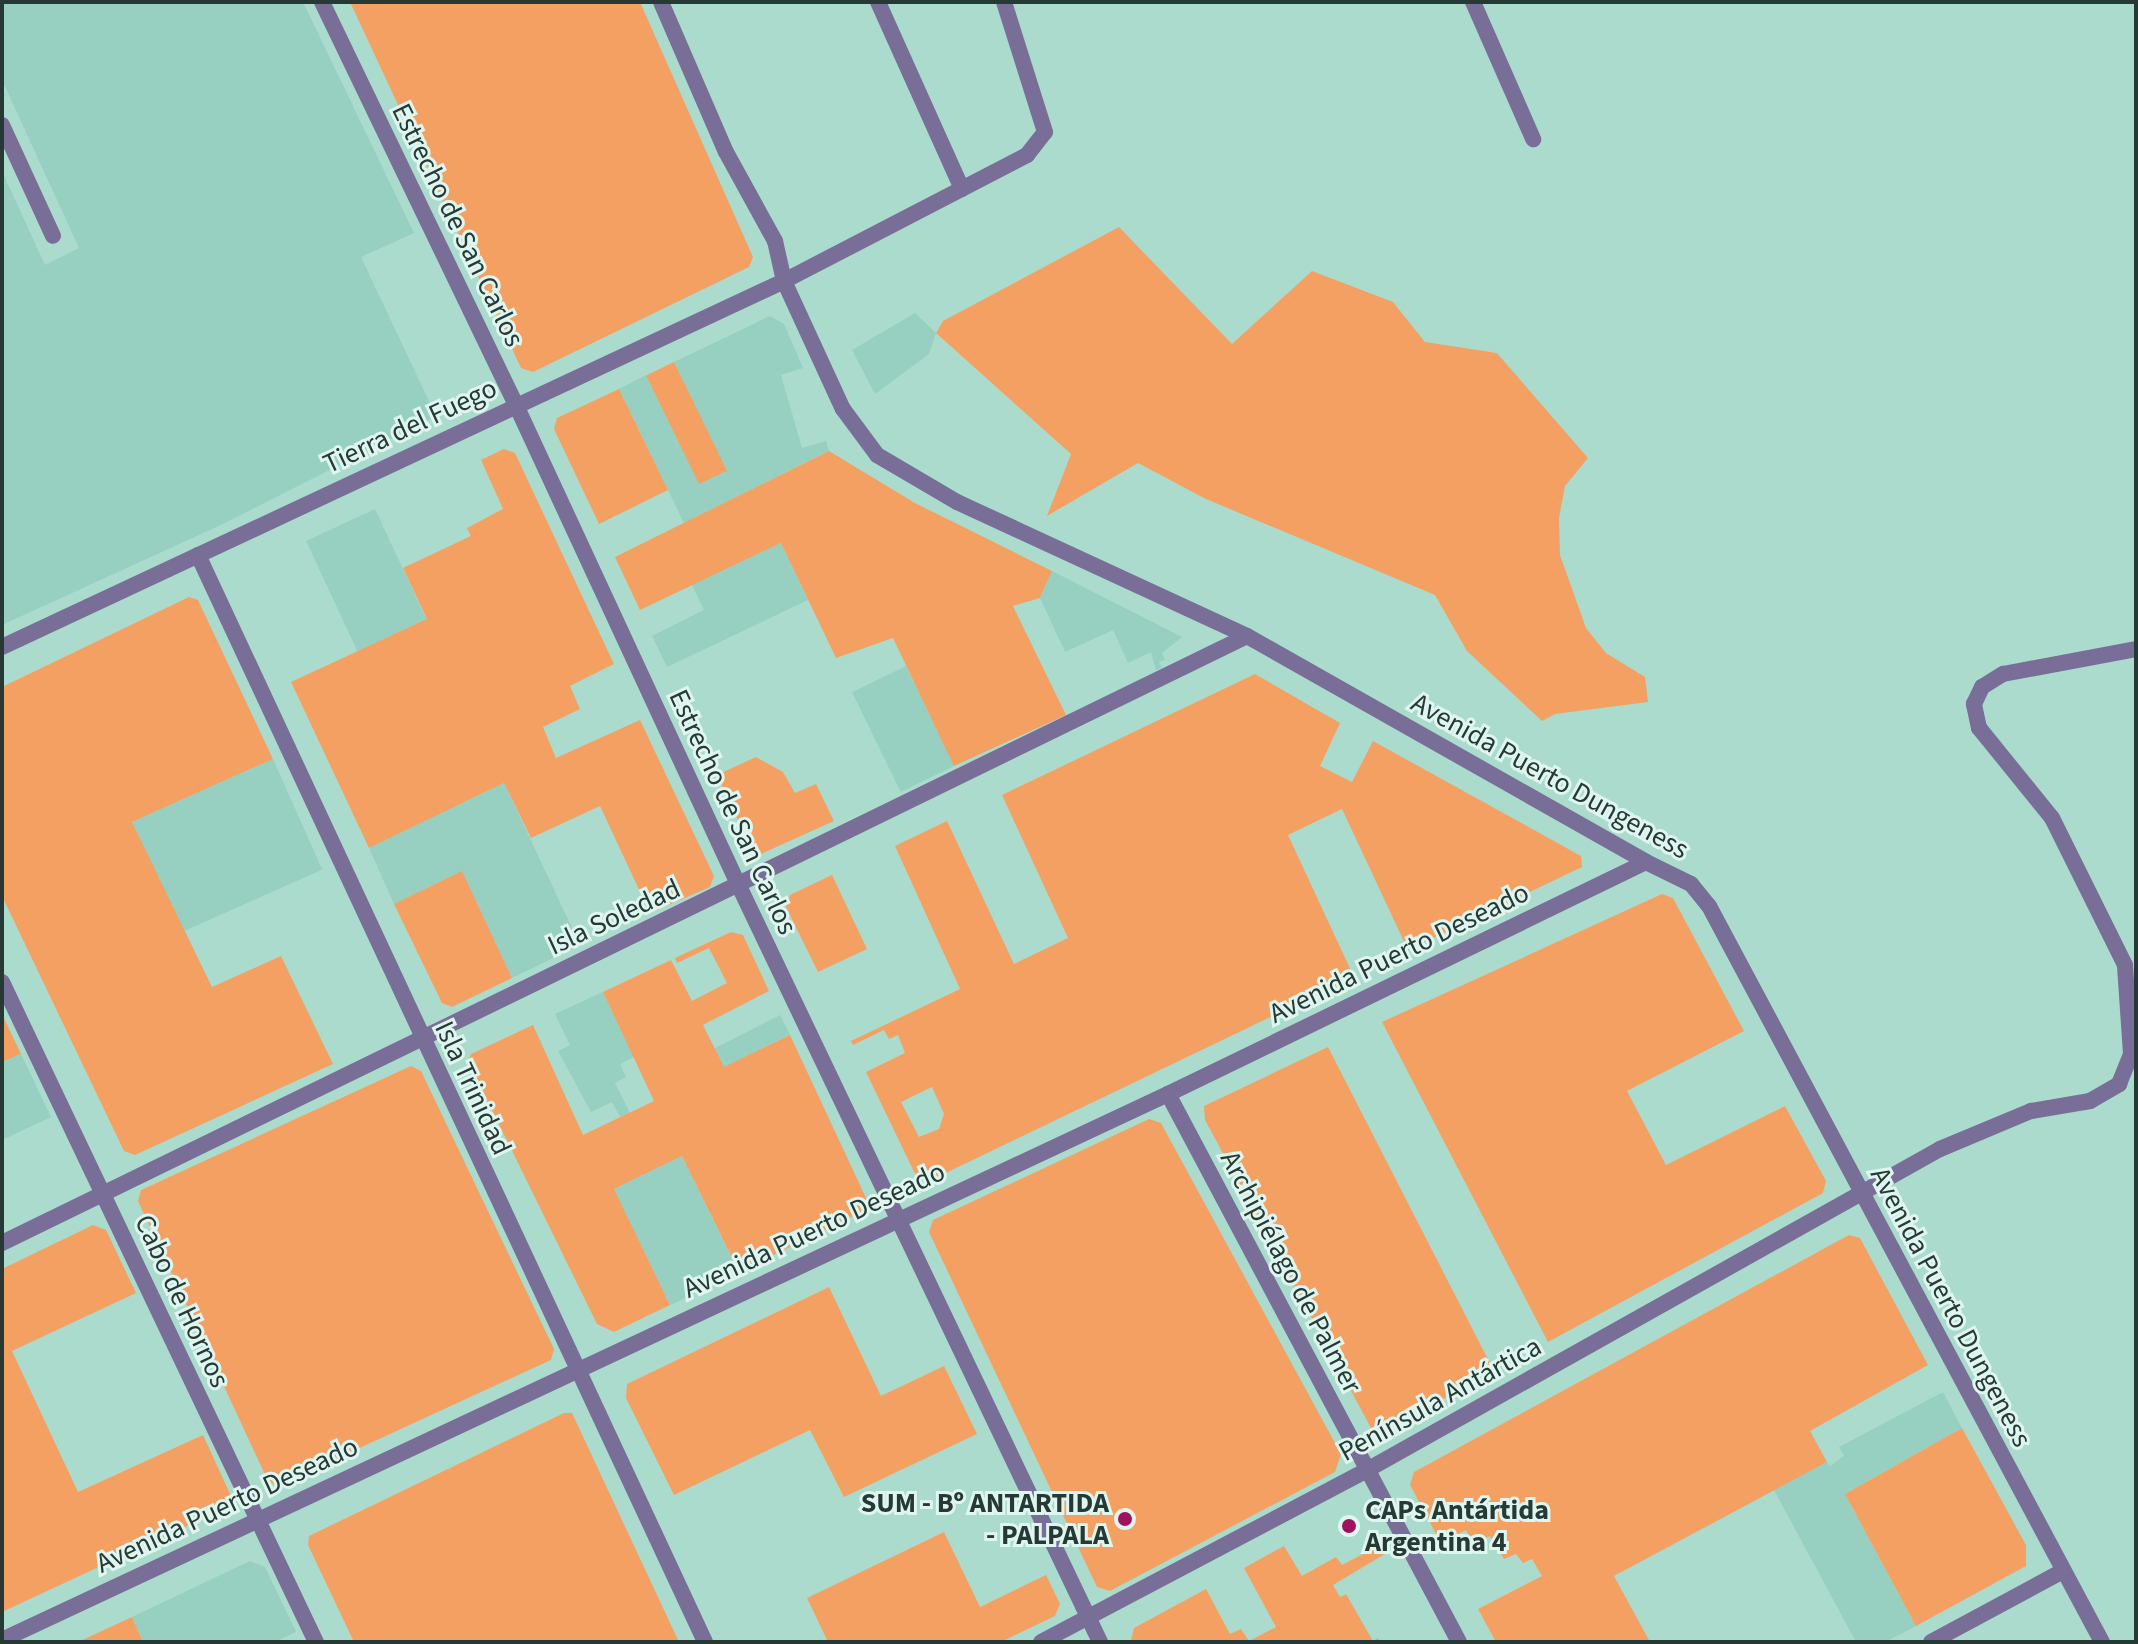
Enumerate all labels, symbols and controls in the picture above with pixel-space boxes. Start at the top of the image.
street label: Estrecho de San Carlos [385,98,531,352]
street label: Tierra del Fuego [318,371,502,481]
street label: Estrecho de San Carlos [662,684,804,940]
street label: Avenida Puerto Dungeness [1405,686,1695,866]
street label: Isla Soledad [542,872,686,962]
street label: Avenida Puerto Deseado [1264,875,1534,1031]
street label: Isla Trinidad [427,1016,519,1160]
street label: Archipiélago de Palmer [1213,1145,1369,1399]
street label: Avenida Puerto Deseado [678,1155,950,1305]
street label: Avenida Puerto Dungeness [1863,1161,2039,1453]
street label: Cabo de Hornos [127,1209,237,1393]
street label: Península Antártica [1333,1329,1547,1469]
street label: Avenida Puerto Deseado [91,1430,363,1580]
place label: SUM - Bº ANTARTIDA - PALPALA [861,1486,1109,1552]
place label: CAPs Antártida Argentina 4 [1365,1493,1549,1559]
marker: SUM - Bº ANTARTIDA - PALPALA [1116,1510,1134,1528]
marker: CAPs Antártida Argentina 4 [1340,1517,1358,1535]

